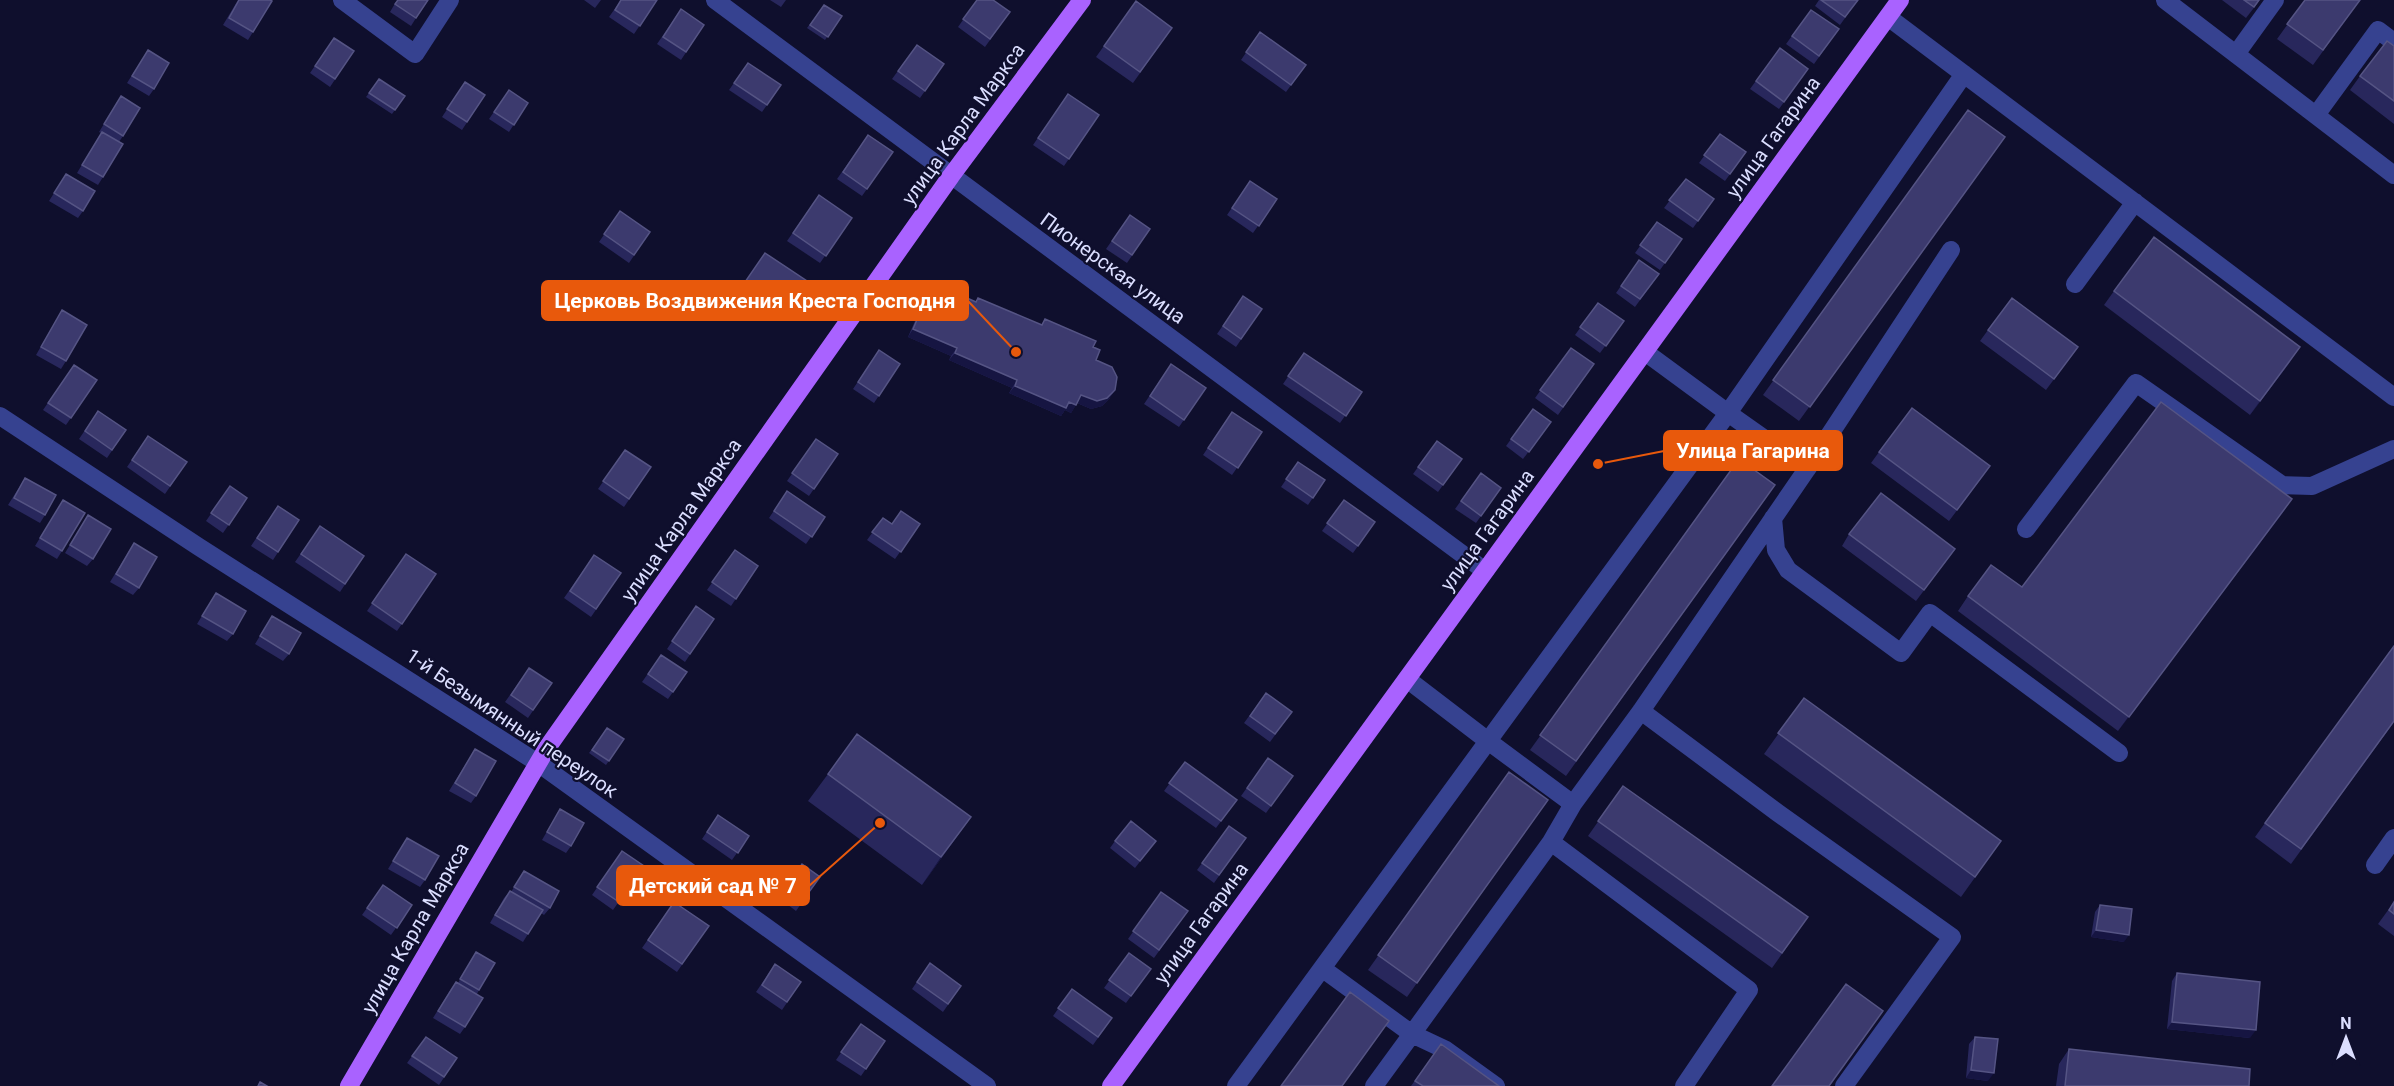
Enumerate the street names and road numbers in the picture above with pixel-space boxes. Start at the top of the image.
street label: улица Карла Маркса [896,39,1030,209]
street label: улица Гагарина [1721,72,1825,202]
street label: Пионерская улица [1036,207,1190,329]
street label: улица Карла Маркса [616,434,746,606]
street label: улица Гагарина [1435,465,1539,595]
street label: 1-й Безымянный переулок [402,643,622,803]
street label: улица Карла Маркса [356,838,474,1018]
street label: улица Гагарина [1149,858,1253,988]

